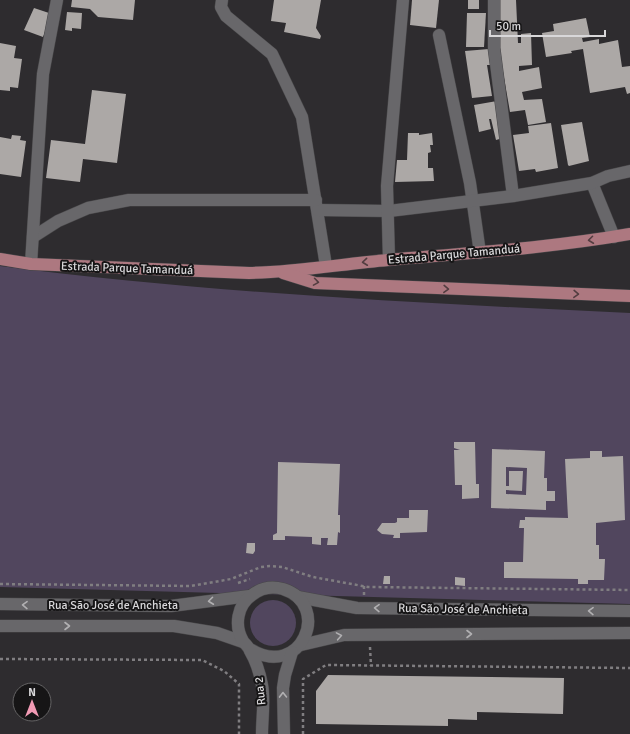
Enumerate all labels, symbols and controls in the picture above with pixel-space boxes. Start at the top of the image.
scale bar [490,12,605,38]
text: 50 m [496,19,521,34]
one-way arrow [588,235,594,244]
street label: Estrada Parque Tamanduá [387,241,521,268]
one-way arrow [362,258,368,267]
street label: Estrada Parque Tamanduá [61,259,193,278]
one-way arrow [313,277,319,286]
one-way arrow [443,284,449,293]
one-way arrow [573,290,579,298]
one-way arrow [208,596,214,605]
street label: Rua São José de Anchieta [48,598,178,613]
one-way arrow [22,601,28,609]
street label: Rua São José de Anchieta [398,601,528,618]
one-way arrow [374,604,380,612]
one-way arrow [588,607,594,615]
one-way arrow [64,622,70,630]
one-way arrow [466,630,472,638]
one-way arrow [336,632,342,641]
street label: Rua 2 [252,676,269,706]
north arrow [12,682,52,722]
text: N [28,686,36,699]
one-way arrow [279,692,287,698]

